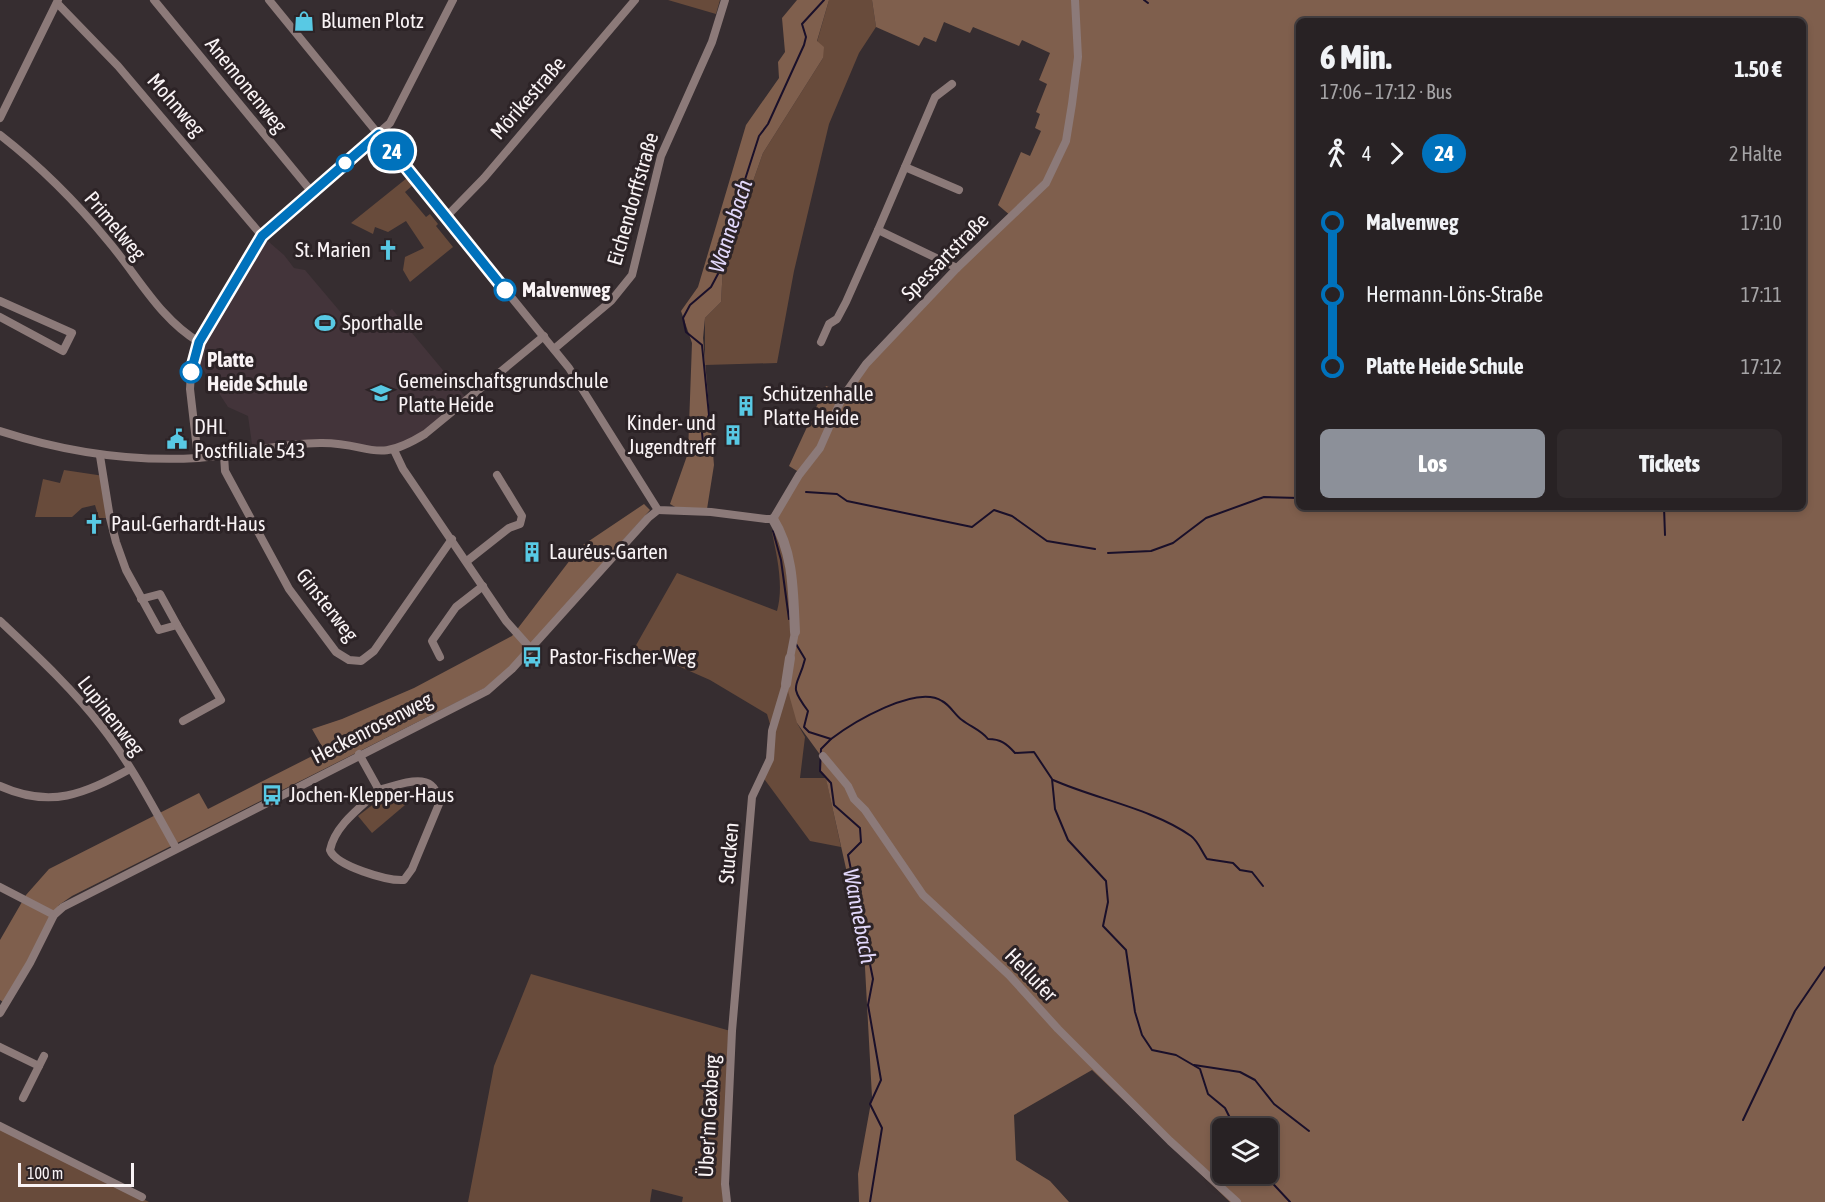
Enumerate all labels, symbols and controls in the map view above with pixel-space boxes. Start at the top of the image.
place label: Blumen Plotz [321,8,424,32]
shop icon: Blumen Plotz [292,9,316,33]
street label: Anemonenweg [201,32,293,137]
text: 6 Min. [1320,38,1392,76]
street label: Mörikestraße [485,51,570,144]
text: 1.50 € [1734,56,1782,82]
street label: Mohnweg [143,68,210,141]
text: 17:06 – 17:12 · Bus [1320,80,1452,103]
street label: Eichendorffstraße [602,130,662,268]
line badge: 24 [365,132,419,170]
icon: walk [1320,137,1353,170]
icon: forward [1380,137,1413,170]
text: 24 [382,139,402,163]
text: 24 [1434,141,1454,165]
text: 4 [1362,142,1371,165]
text: 2 Halte [1729,142,1782,165]
unlabelled marker [336,154,354,172]
water label: Wannebach [703,176,757,276]
street label: Primelweg [80,186,151,265]
street label: Spessartstraße [896,208,993,305]
text: Malvenweg [1366,209,1458,235]
text: 17:10 [1741,211,1782,234]
place label: St. Marien [295,237,371,261]
church icon: St. Marien [376,238,400,262]
place label: Malvenweg [522,277,611,301]
marker: Malvenweg [494,279,516,301]
text: Hermann-Löns-Straße [1366,281,1543,307]
text: 17:11 [1741,283,1782,306]
place label: Sporthalle [342,310,423,334]
sports icon: Sporthalle [313,311,337,335]
place label: Platte Heide Schule [207,347,308,395]
text: Platte Heide Schule [1366,353,1524,379]
text: 17:12 [1741,355,1782,378]
marker: Platte Heide Schule [180,361,202,383]
place label: Gemeinschaftsgrundschule Platte Heide [398,368,609,416]
school or university icon: Gemeinschaftsgrundschule Platte Heide [369,381,393,405]
place label: Schützenhalle Platte Heide [763,381,873,429]
building icon: Schützenhalle Platte Heide [734,394,758,418]
place label: Kinder- und Jugendtreff [627,410,717,458]
place label: DHL Postfiliale 543 [194,414,306,462]
building icon: Kinder- und Jugendtreff [721,423,745,447]
public building icon: DHL Postfiliale 543 [165,427,189,451]
button: Los [1320,429,1545,498]
button: Tickets [1557,429,1782,498]
place label: Paul-Gerhardt-Haus [111,511,265,535]
church icon: Paul-Gerhardt-Haus [82,512,106,536]
place label: Lauréus-Garten [549,539,668,563]
building icon: Lauréus-Garten [520,540,544,564]
street label: Ginsterweg [292,563,364,646]
place label: Pastor-Fischer-Weg [549,644,696,668]
bus stop icon: Pastor-Fischer-Weg [520,645,544,669]
street label: Lupinenweg [73,671,150,760]
street label: Heckenrosenweg [307,686,436,768]
place label: Jochen-Klepper-Haus [289,782,454,806]
bus stop icon: Jochen-Klepper-Haus [260,783,284,807]
street label: Stucken [713,821,743,885]
water label: Wannebach [838,866,882,966]
street label: Hellufer [1001,943,1063,1006]
street label: Über'm Gaxberg [693,1054,723,1178]
map controls [1212,1118,1278,1184]
button: layers [1212,1118,1278,1184]
scale bar [18,1160,134,1188]
text: 100 m [27,1164,63,1182]

